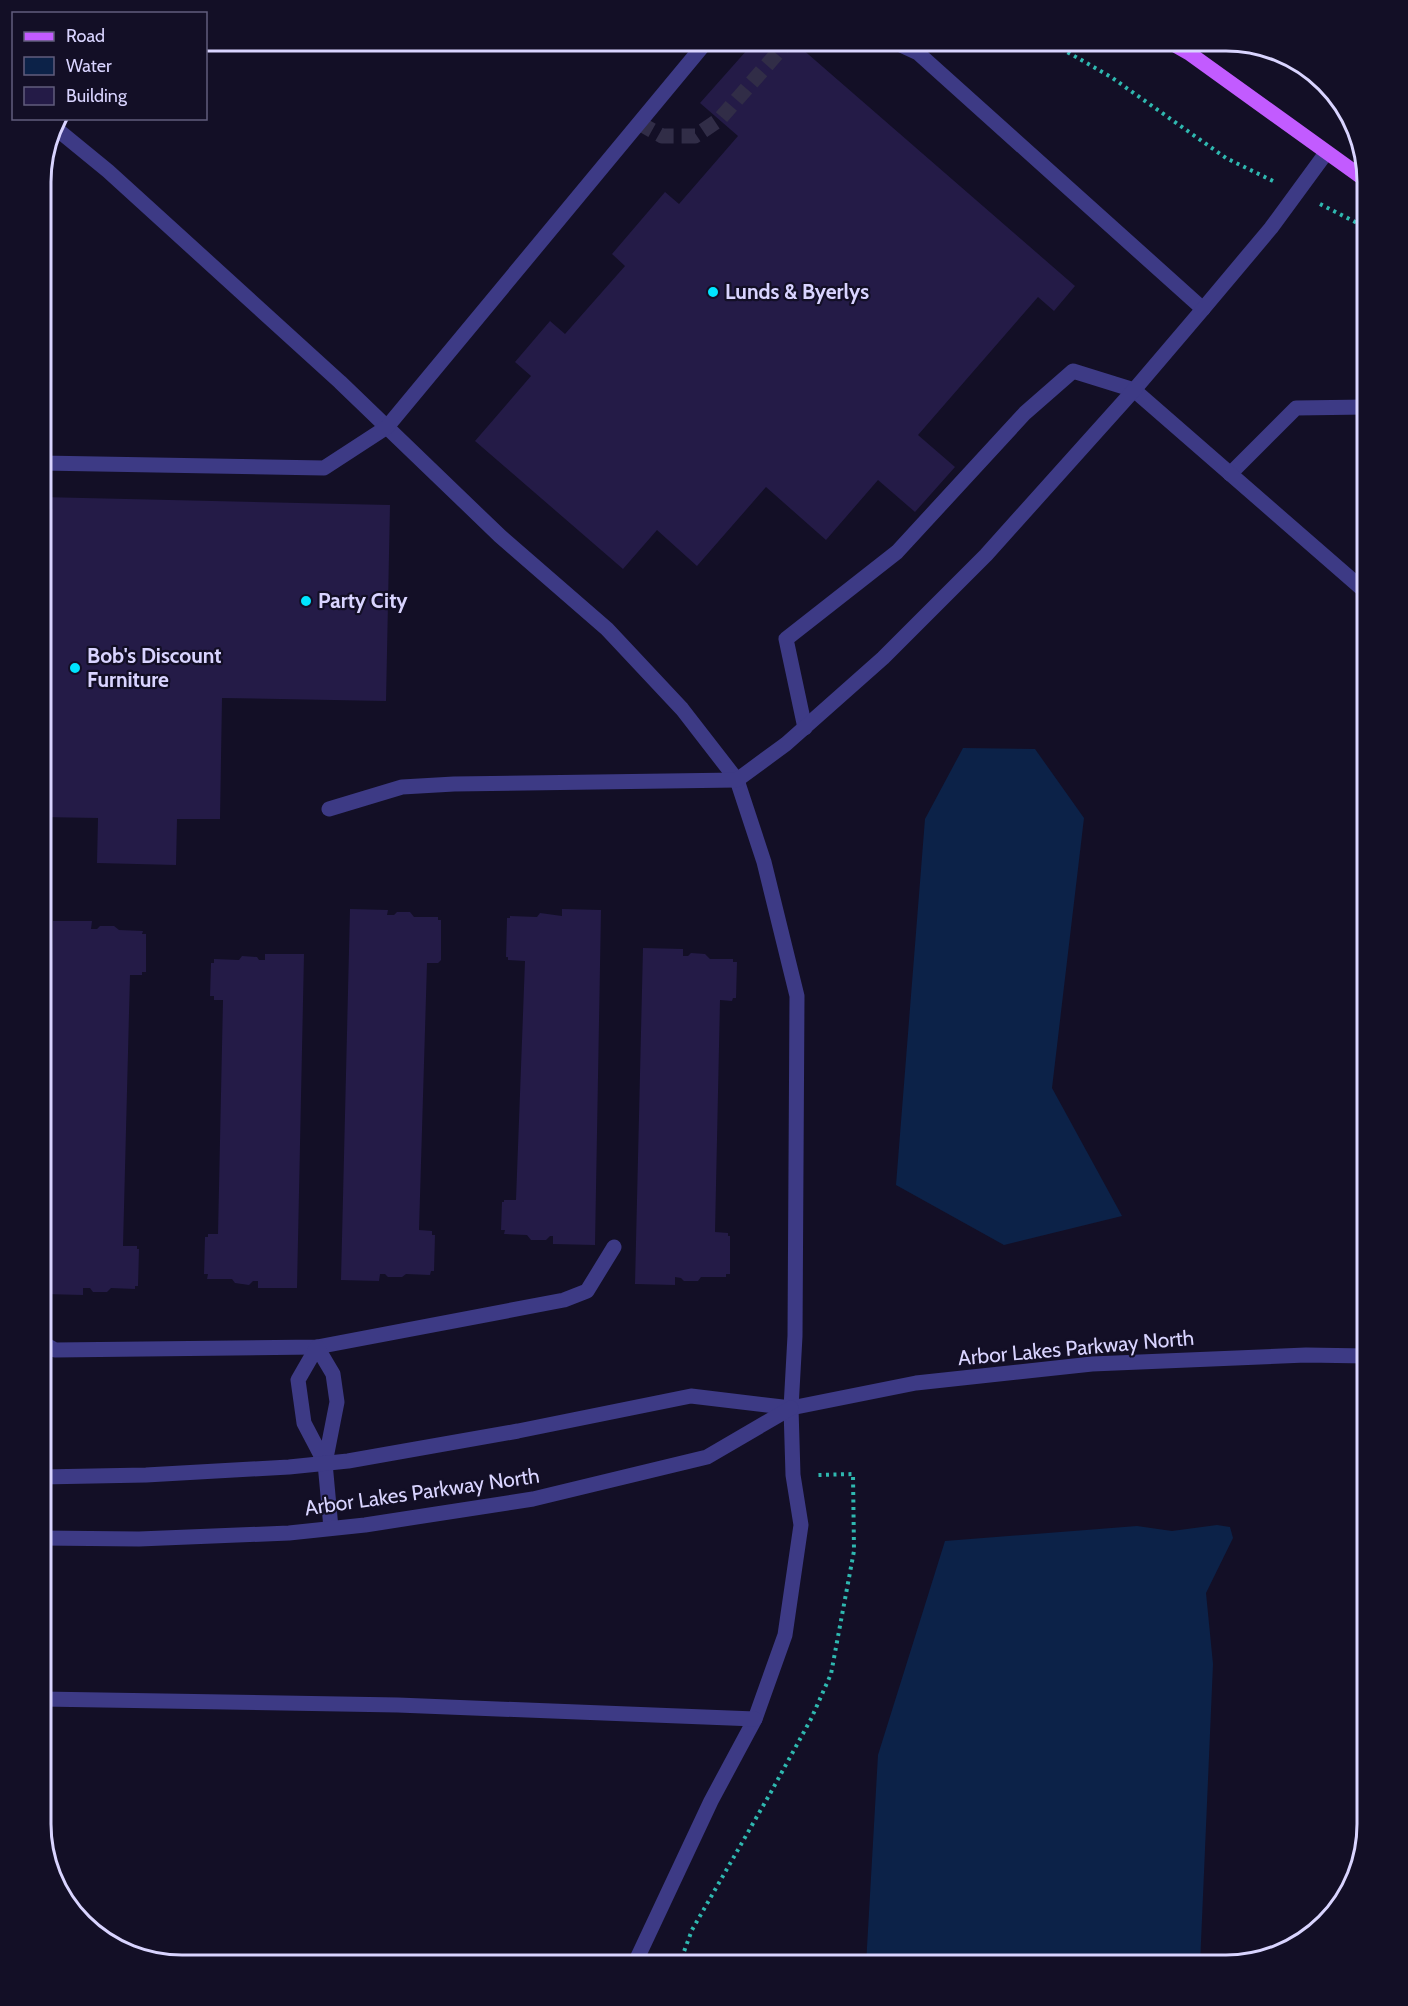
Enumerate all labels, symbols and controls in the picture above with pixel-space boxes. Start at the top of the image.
legend [12,12,207,120]
text: Road [66,25,105,47]
text: Water [66,55,112,77]
text: Building [66,85,128,107]
place label: Lunds & Byerlys [725,279,869,304]
marker: Lunds & Byerlys [706,285,720,299]
place label: Party City [318,588,408,613]
marker: Party City [299,594,313,608]
place label: Bob's Discount Furniture [87,643,222,692]
marker: Bob's Discount Furniture [68,661,82,675]
street label: Arbor Lakes Parkway North [957,1325,1195,1370]
street label: Arbor Lakes Parkway North [303,1463,541,1520]

